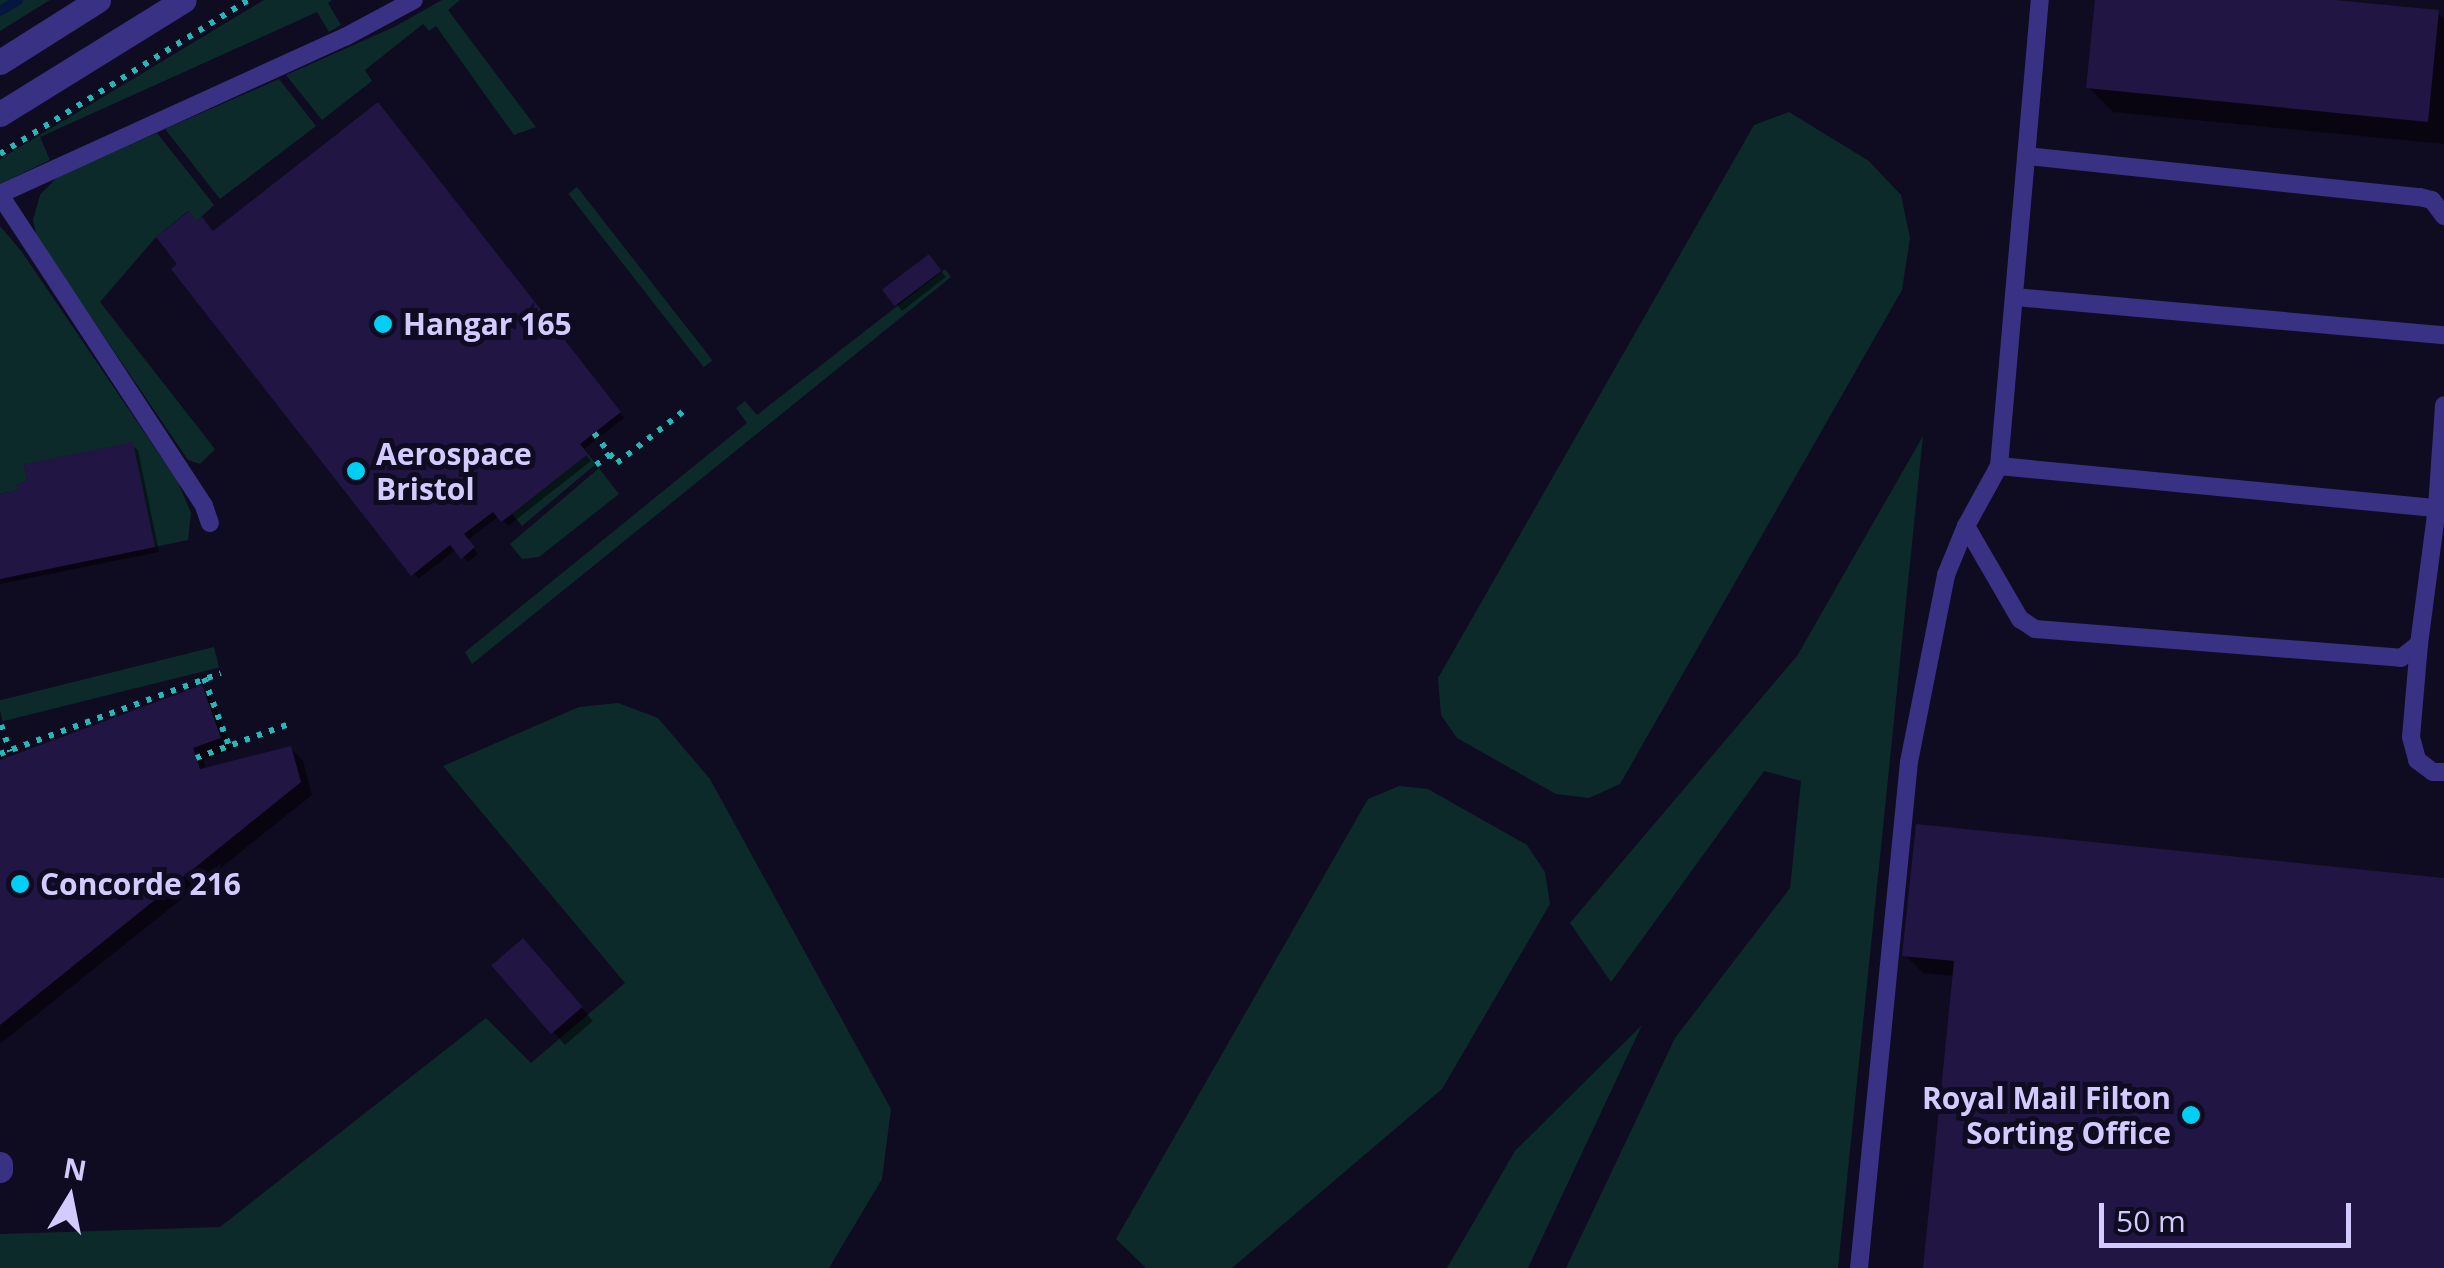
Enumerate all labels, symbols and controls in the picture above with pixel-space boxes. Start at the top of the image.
place label: Hangar 165 [403,306,572,342]
marker: Hangar 165 [372,313,394,335]
place label: Aerospace Bristol [376,436,532,506]
marker: Aerospace Bristol [345,460,367,482]
place label: Concorde 216 [40,866,241,902]
marker: Concorde 216 [9,873,31,895]
place label: Royal Mail Filton Sorting Office [1922,1080,2171,1150]
marker: Royal Mail Filton Sorting Office [2180,1104,2202,1126]
north arrow [20,1148,120,1248]
text: N [61,1148,90,1189]
scale bar [2104,1183,2356,1245]
text: 50 m [2116,1200,2186,1241]

